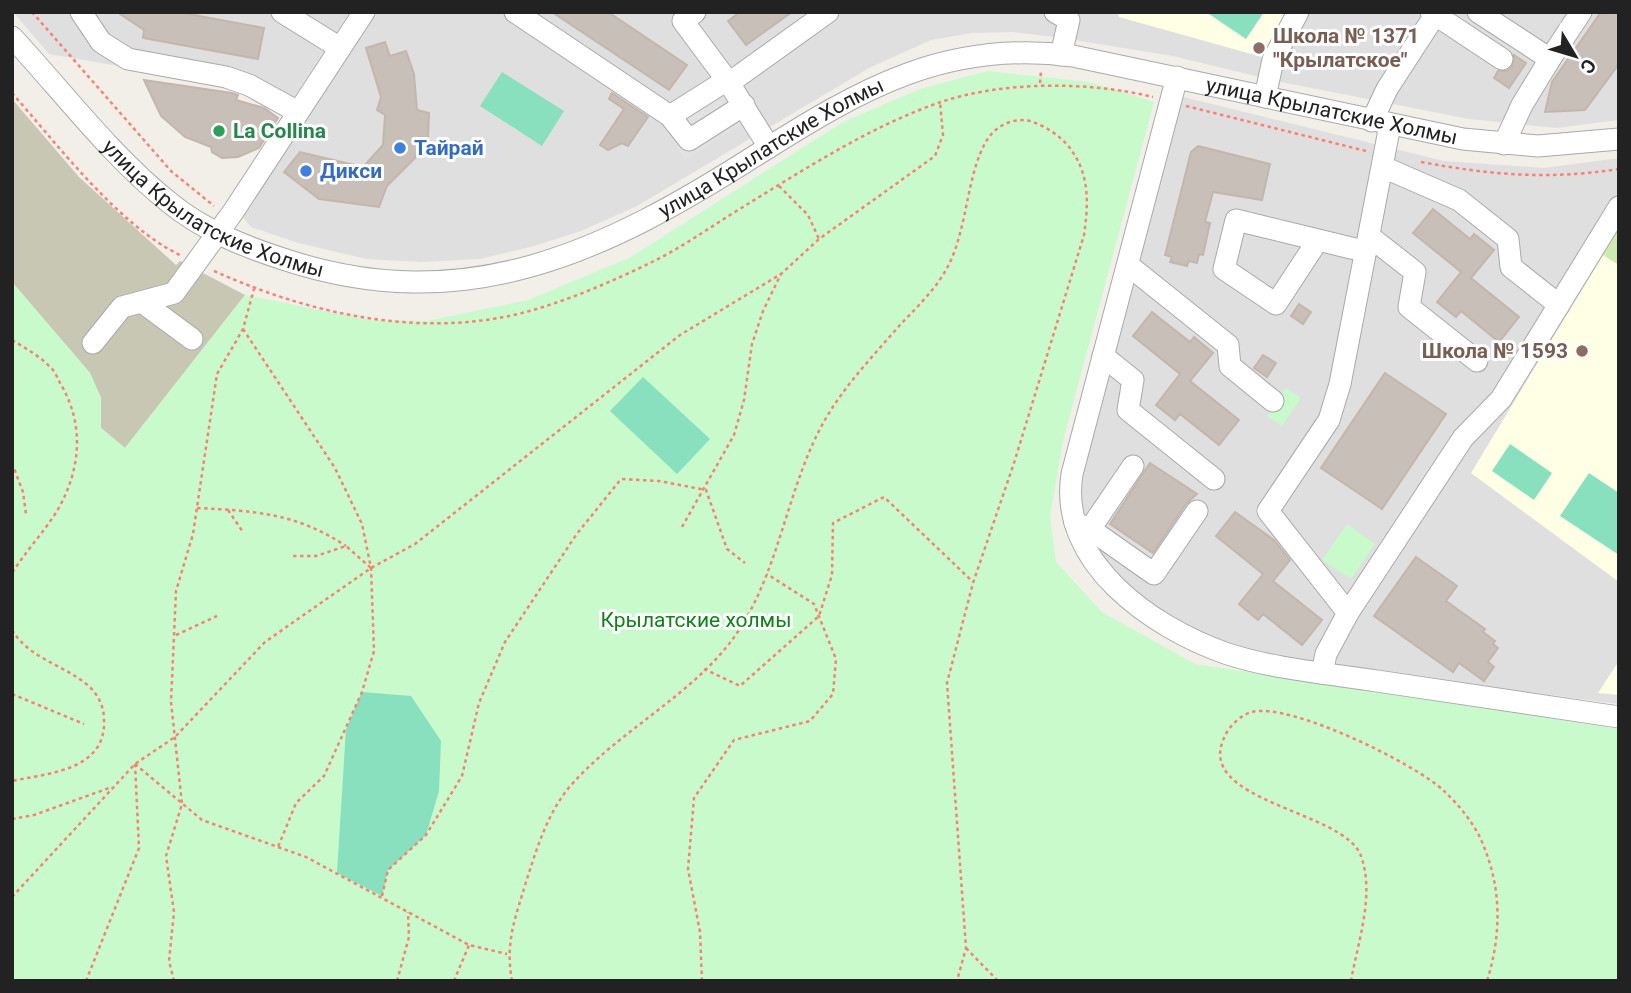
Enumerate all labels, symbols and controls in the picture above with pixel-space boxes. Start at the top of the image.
north arrow [1540,21,1610,91]
place label: Школа № 1371 "Крылатское" [1273,24,1419,72]
marker: Школа № 1371 "Крылатское" [1251,40,1267,56]
text: С [1575,54,1601,78]
street label: улица Крылатские Холмы [655,73,887,223]
street label: улица Крылатские Холмы [1204,73,1460,150]
place label: La Collina [233,119,326,143]
marker: La Collina [211,123,227,139]
street label: улица Крылатские Холмы [97,135,326,282]
place label: Тайрай [414,136,484,160]
marker: Тайрай [392,140,408,156]
place label: Дикси [320,159,382,183]
marker: Дикси [298,163,314,179]
place label: Школа № 1593 [1422,339,1568,363]
marker: Школа № 1593 [1574,343,1590,359]
park label: Крылатские холмы [601,608,791,632]

